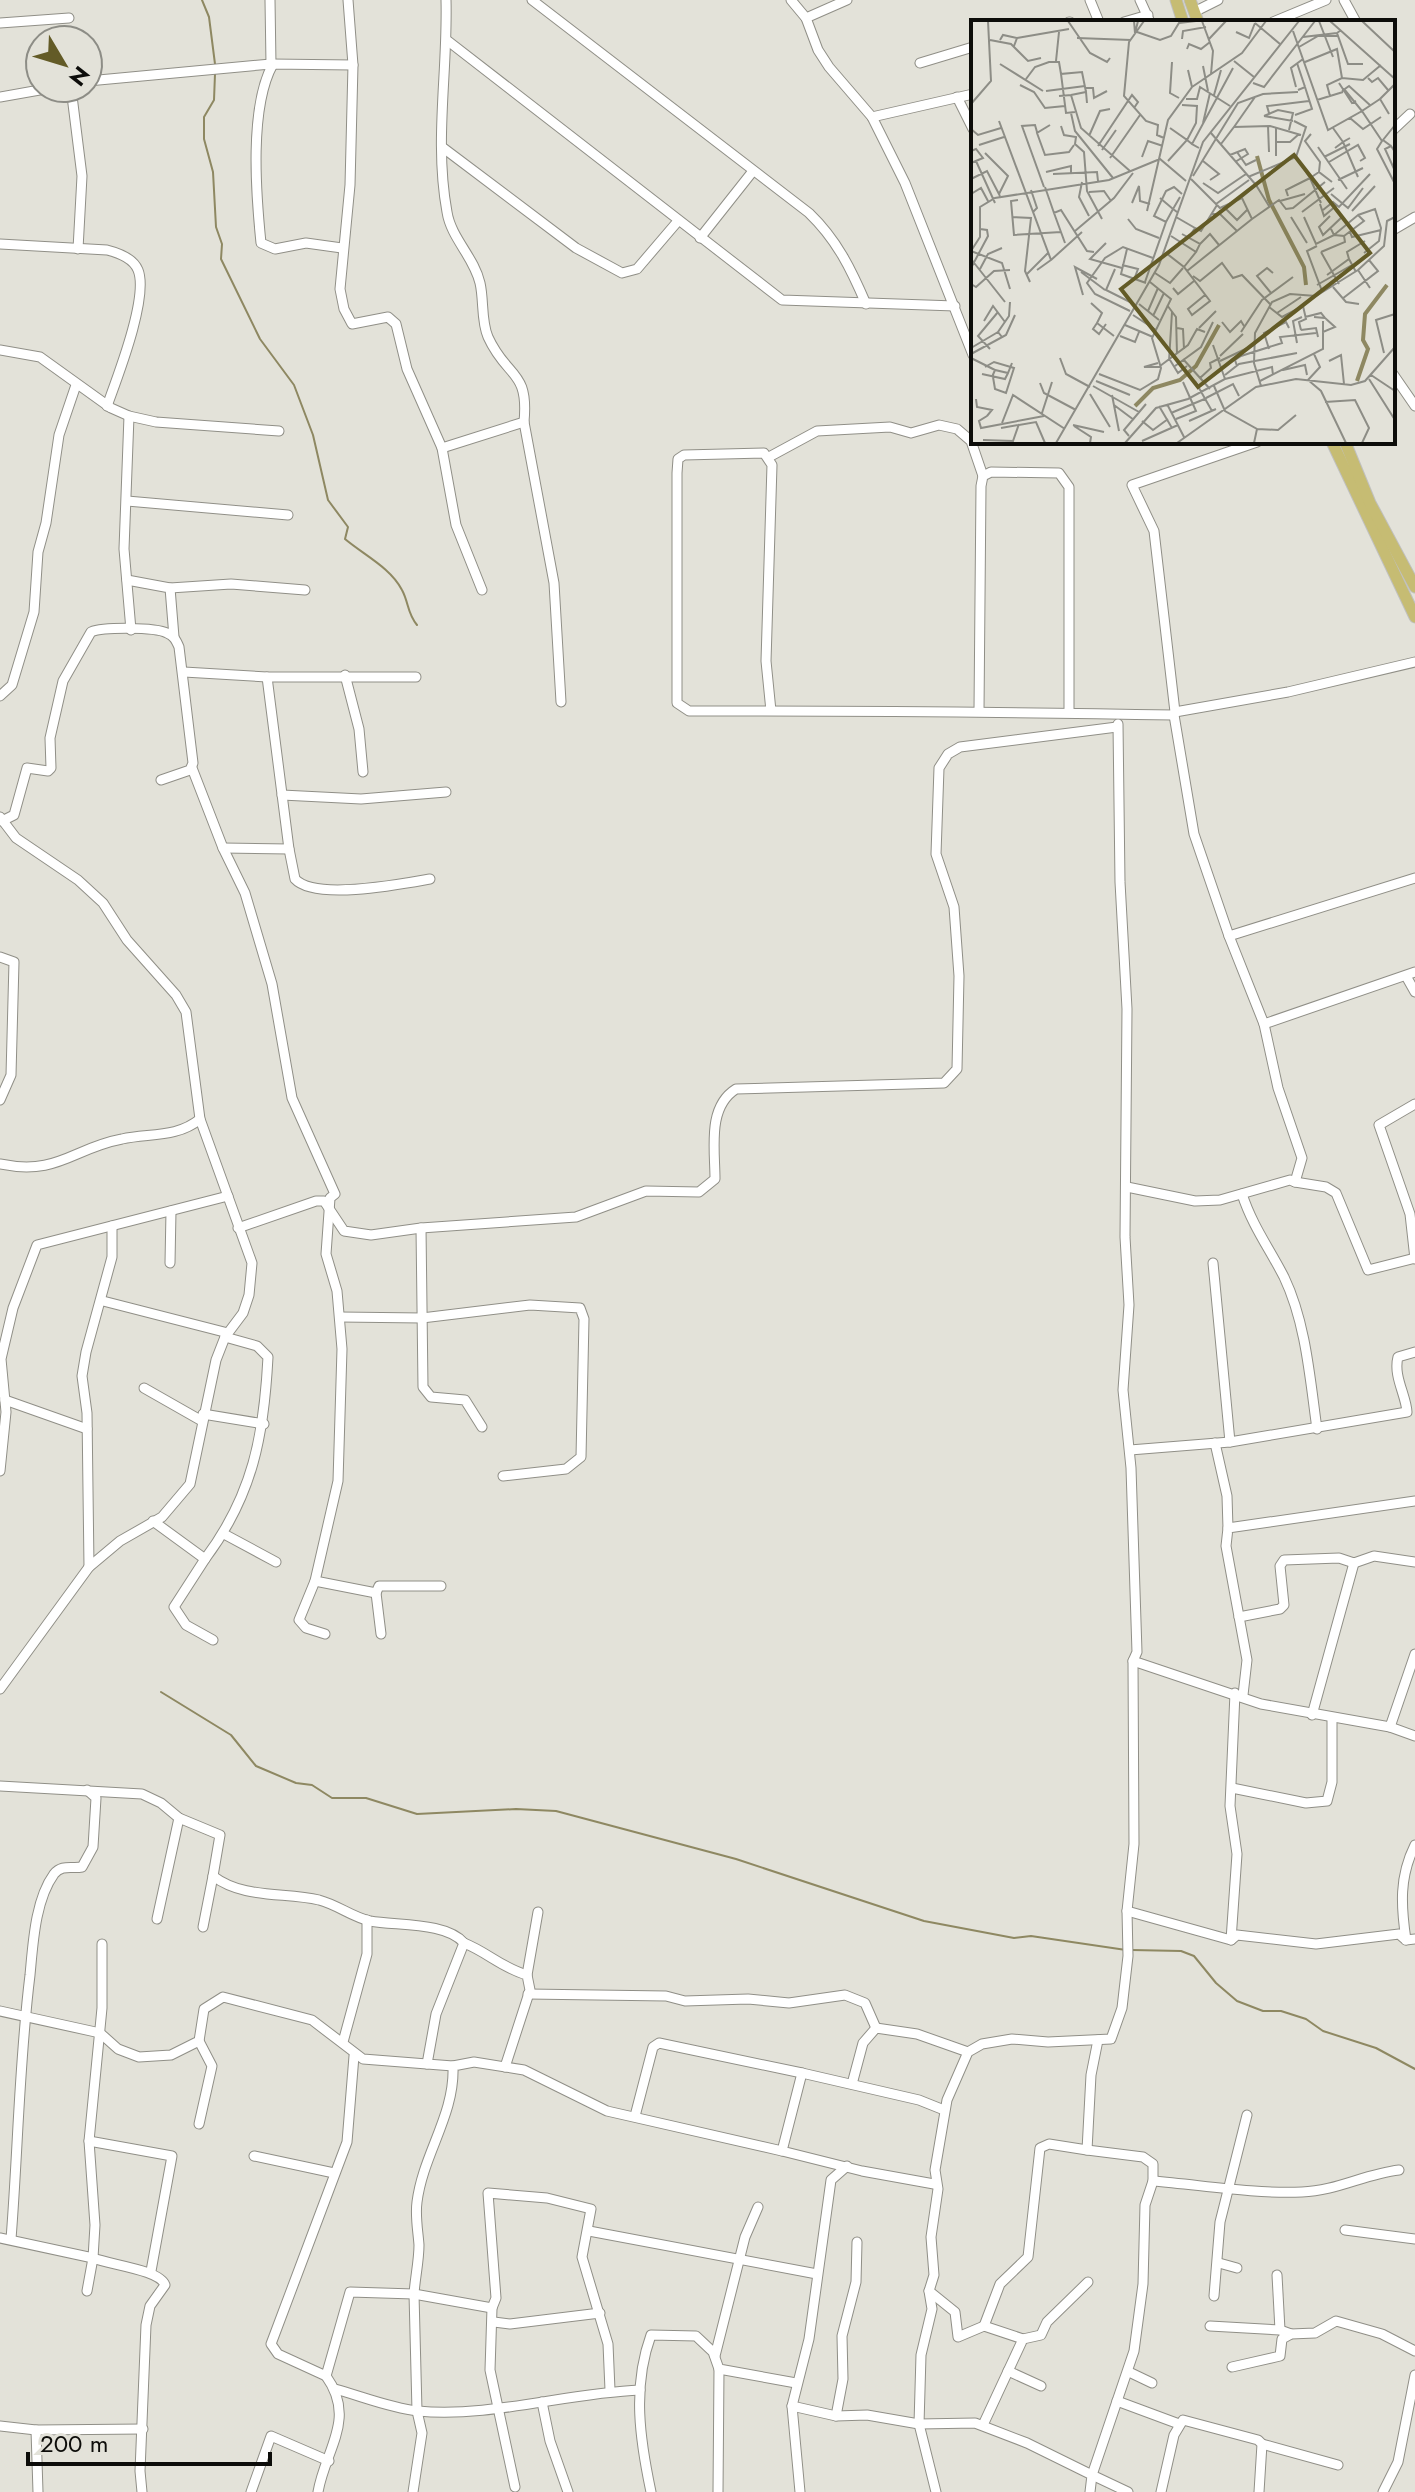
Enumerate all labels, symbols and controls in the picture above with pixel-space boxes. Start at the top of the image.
inset map [971,20,1395,444]
north arrow [24,24,104,104]
text: N [62,60,98,93]
scale bar [28,2416,270,2466]
text: 200 m [40,2426,108,2461]

